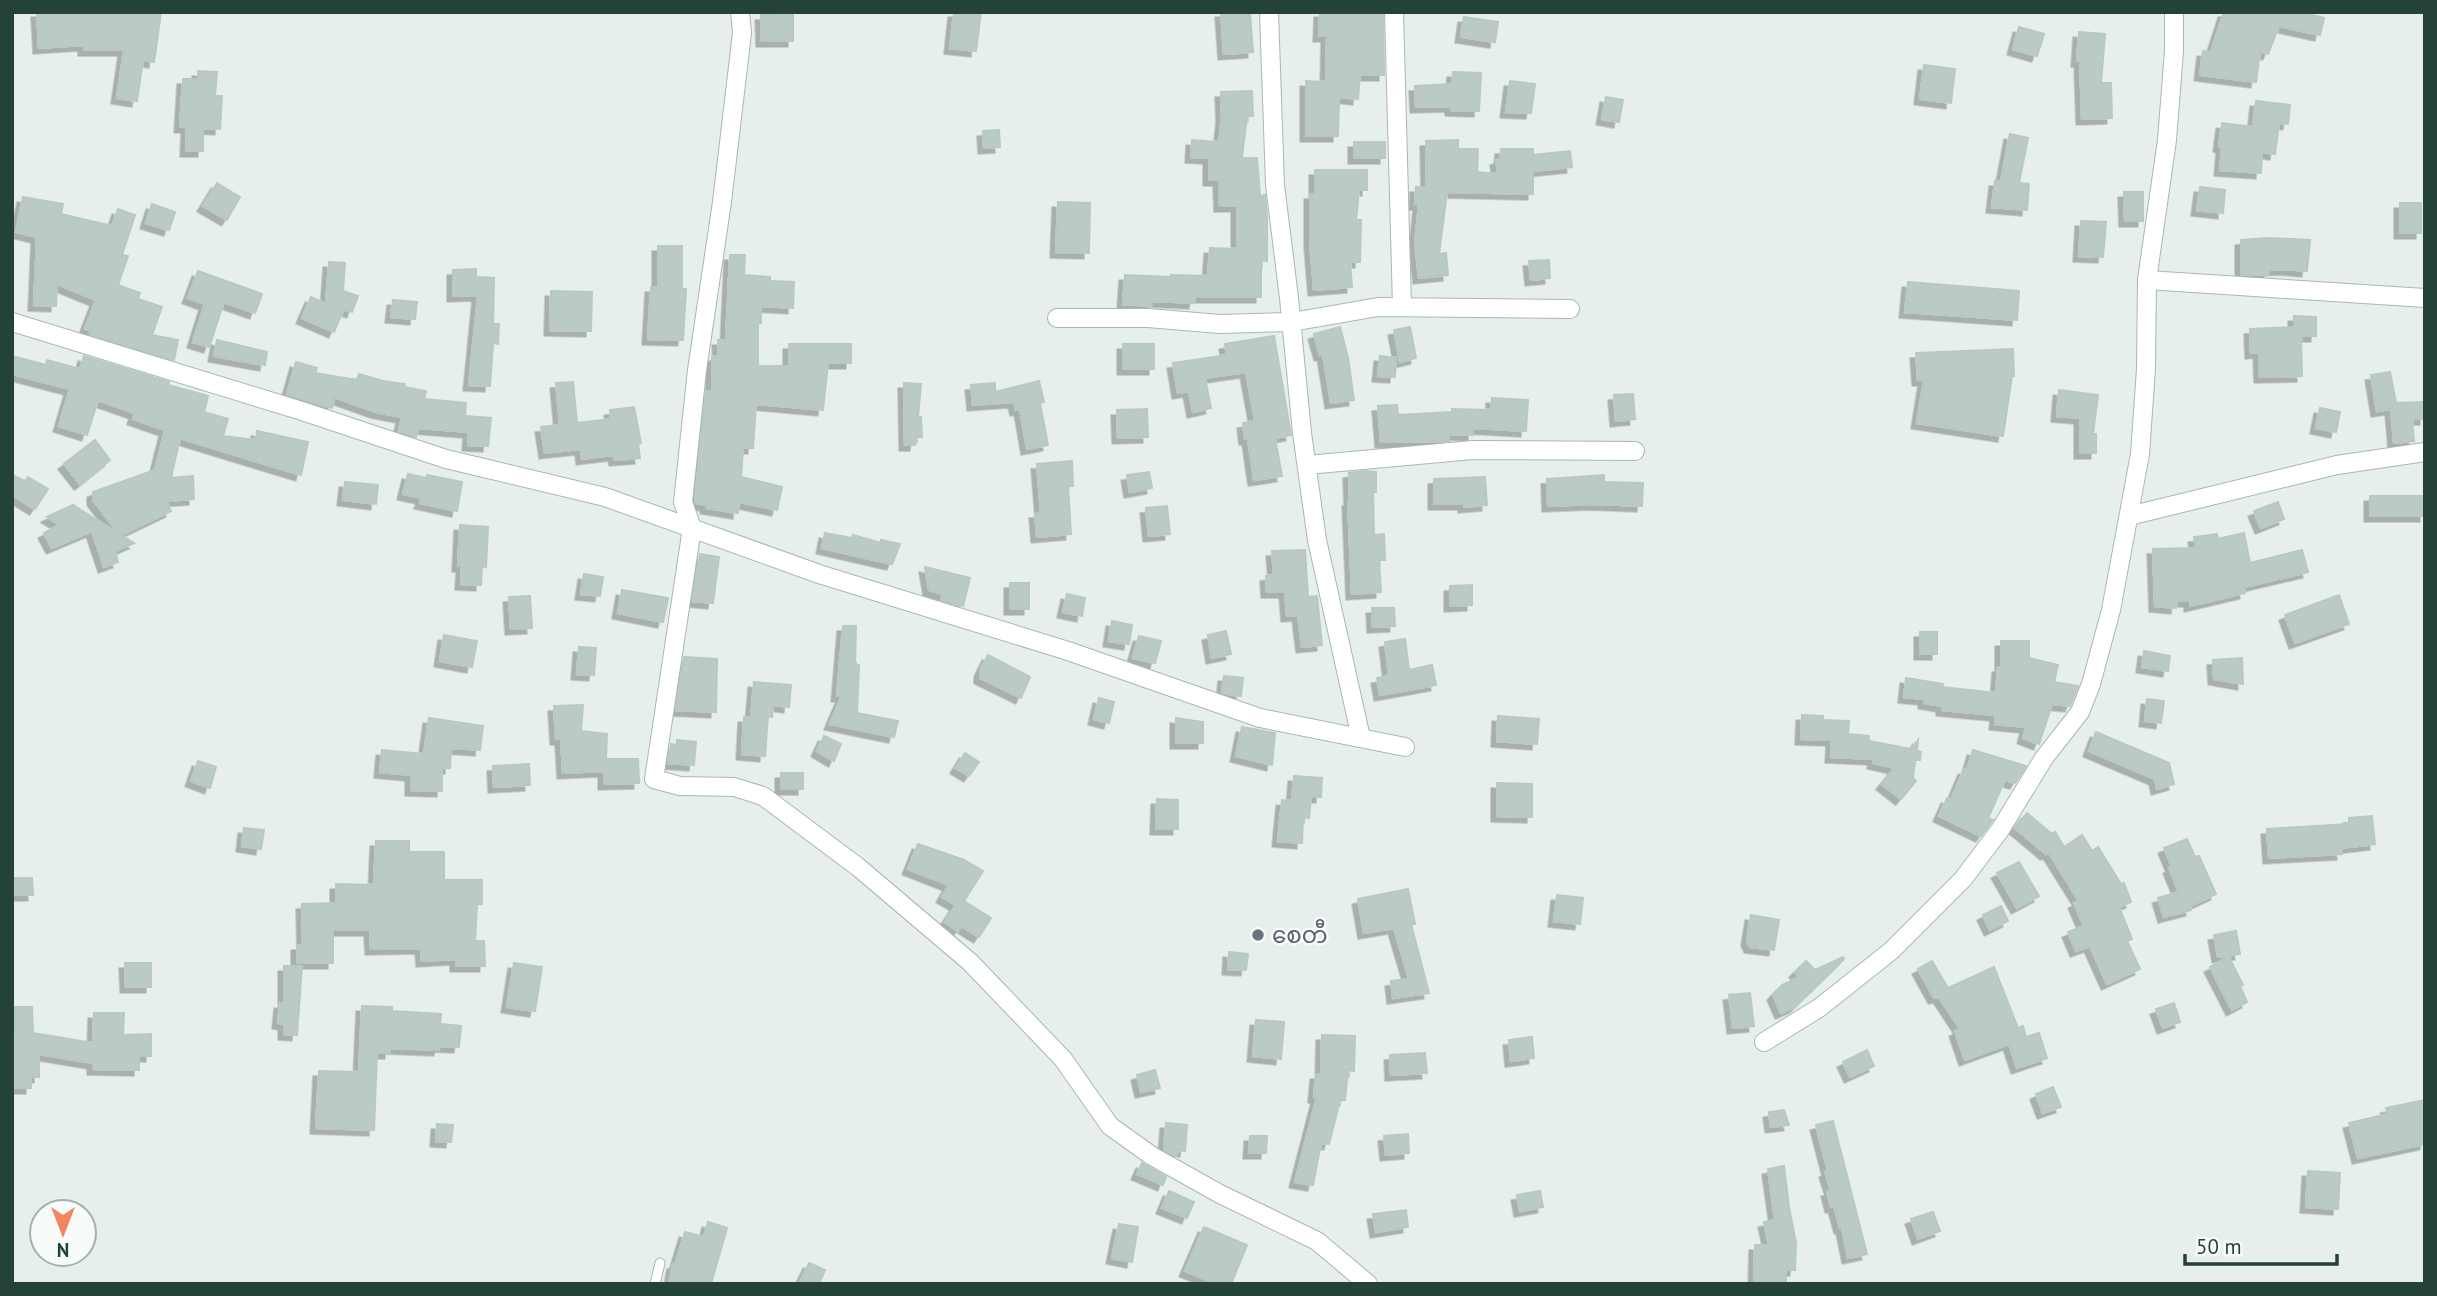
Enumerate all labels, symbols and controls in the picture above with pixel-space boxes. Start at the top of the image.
place label: စေတီ [1272,919,1328,949]
marker: စေတီ [1250,927,1266,943]
north arrow [28,1198,98,1268]
scale bar [2185,1222,2337,1266]
text: 50 m [2196,1233,2242,1260]
text: N [57,1238,69,1262]

